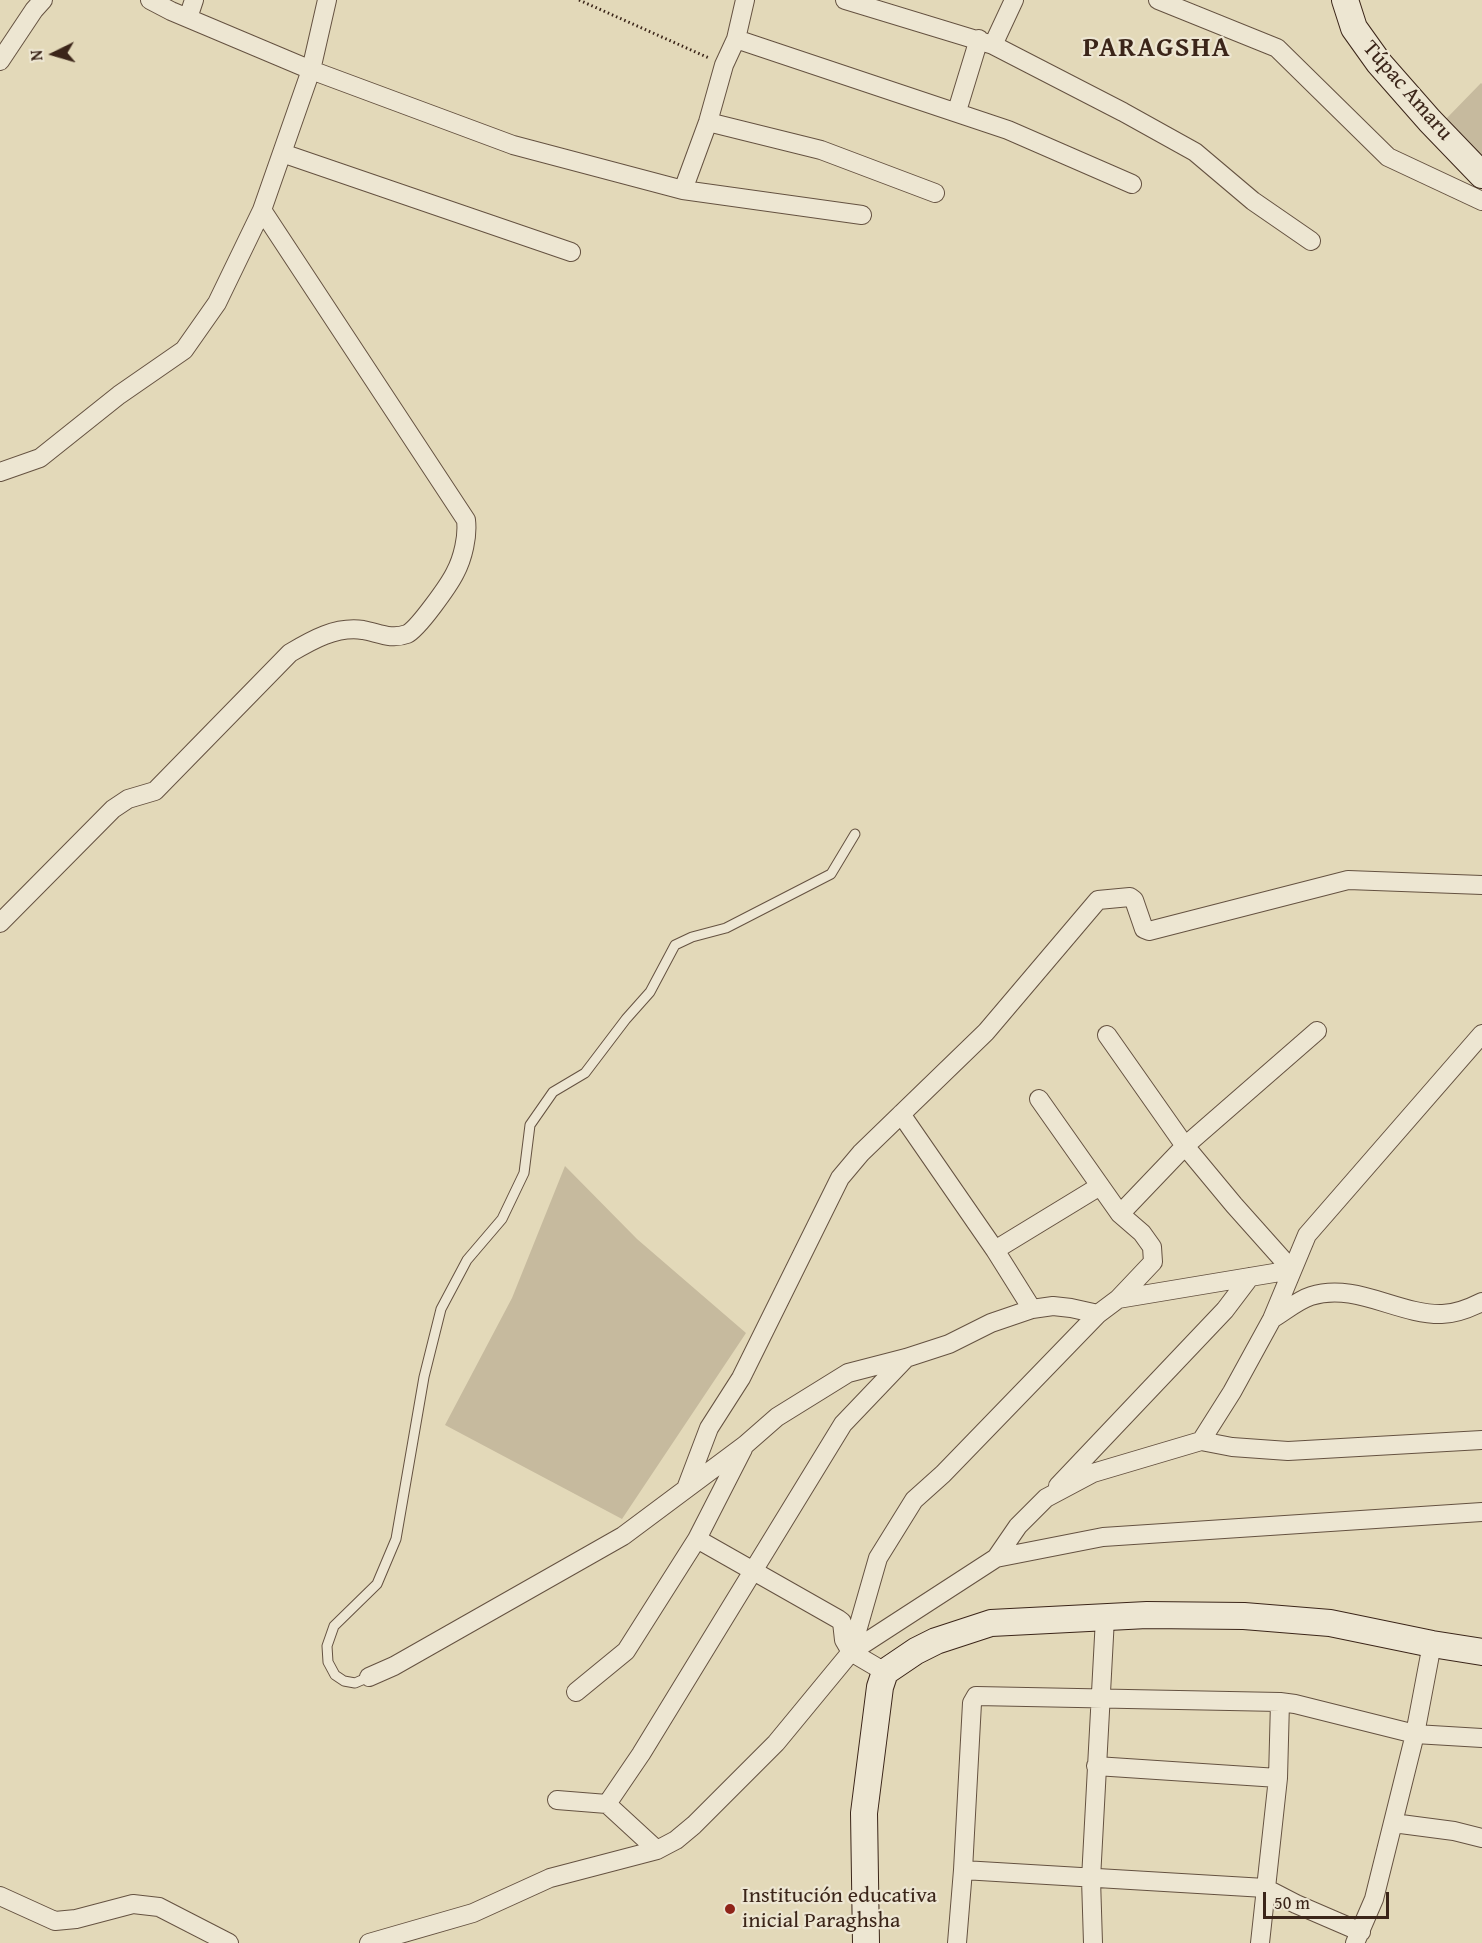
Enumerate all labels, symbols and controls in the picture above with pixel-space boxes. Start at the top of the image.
north arrow [24,24,84,84]
district label: PARAGSHA [1083,32,1231,66]
street label: Túpac Amaru [1356,36,1458,146]
text: N [24,49,48,62]
scale bar [1266,1880,1392,1918]
place label: Institución educativa inicial Paraghsha [742,1883,937,1934]
text: 50 m [1274,1889,1310,1916]
marker: Institución educativa inicial Paraghsha [723,1902,737,1916]

